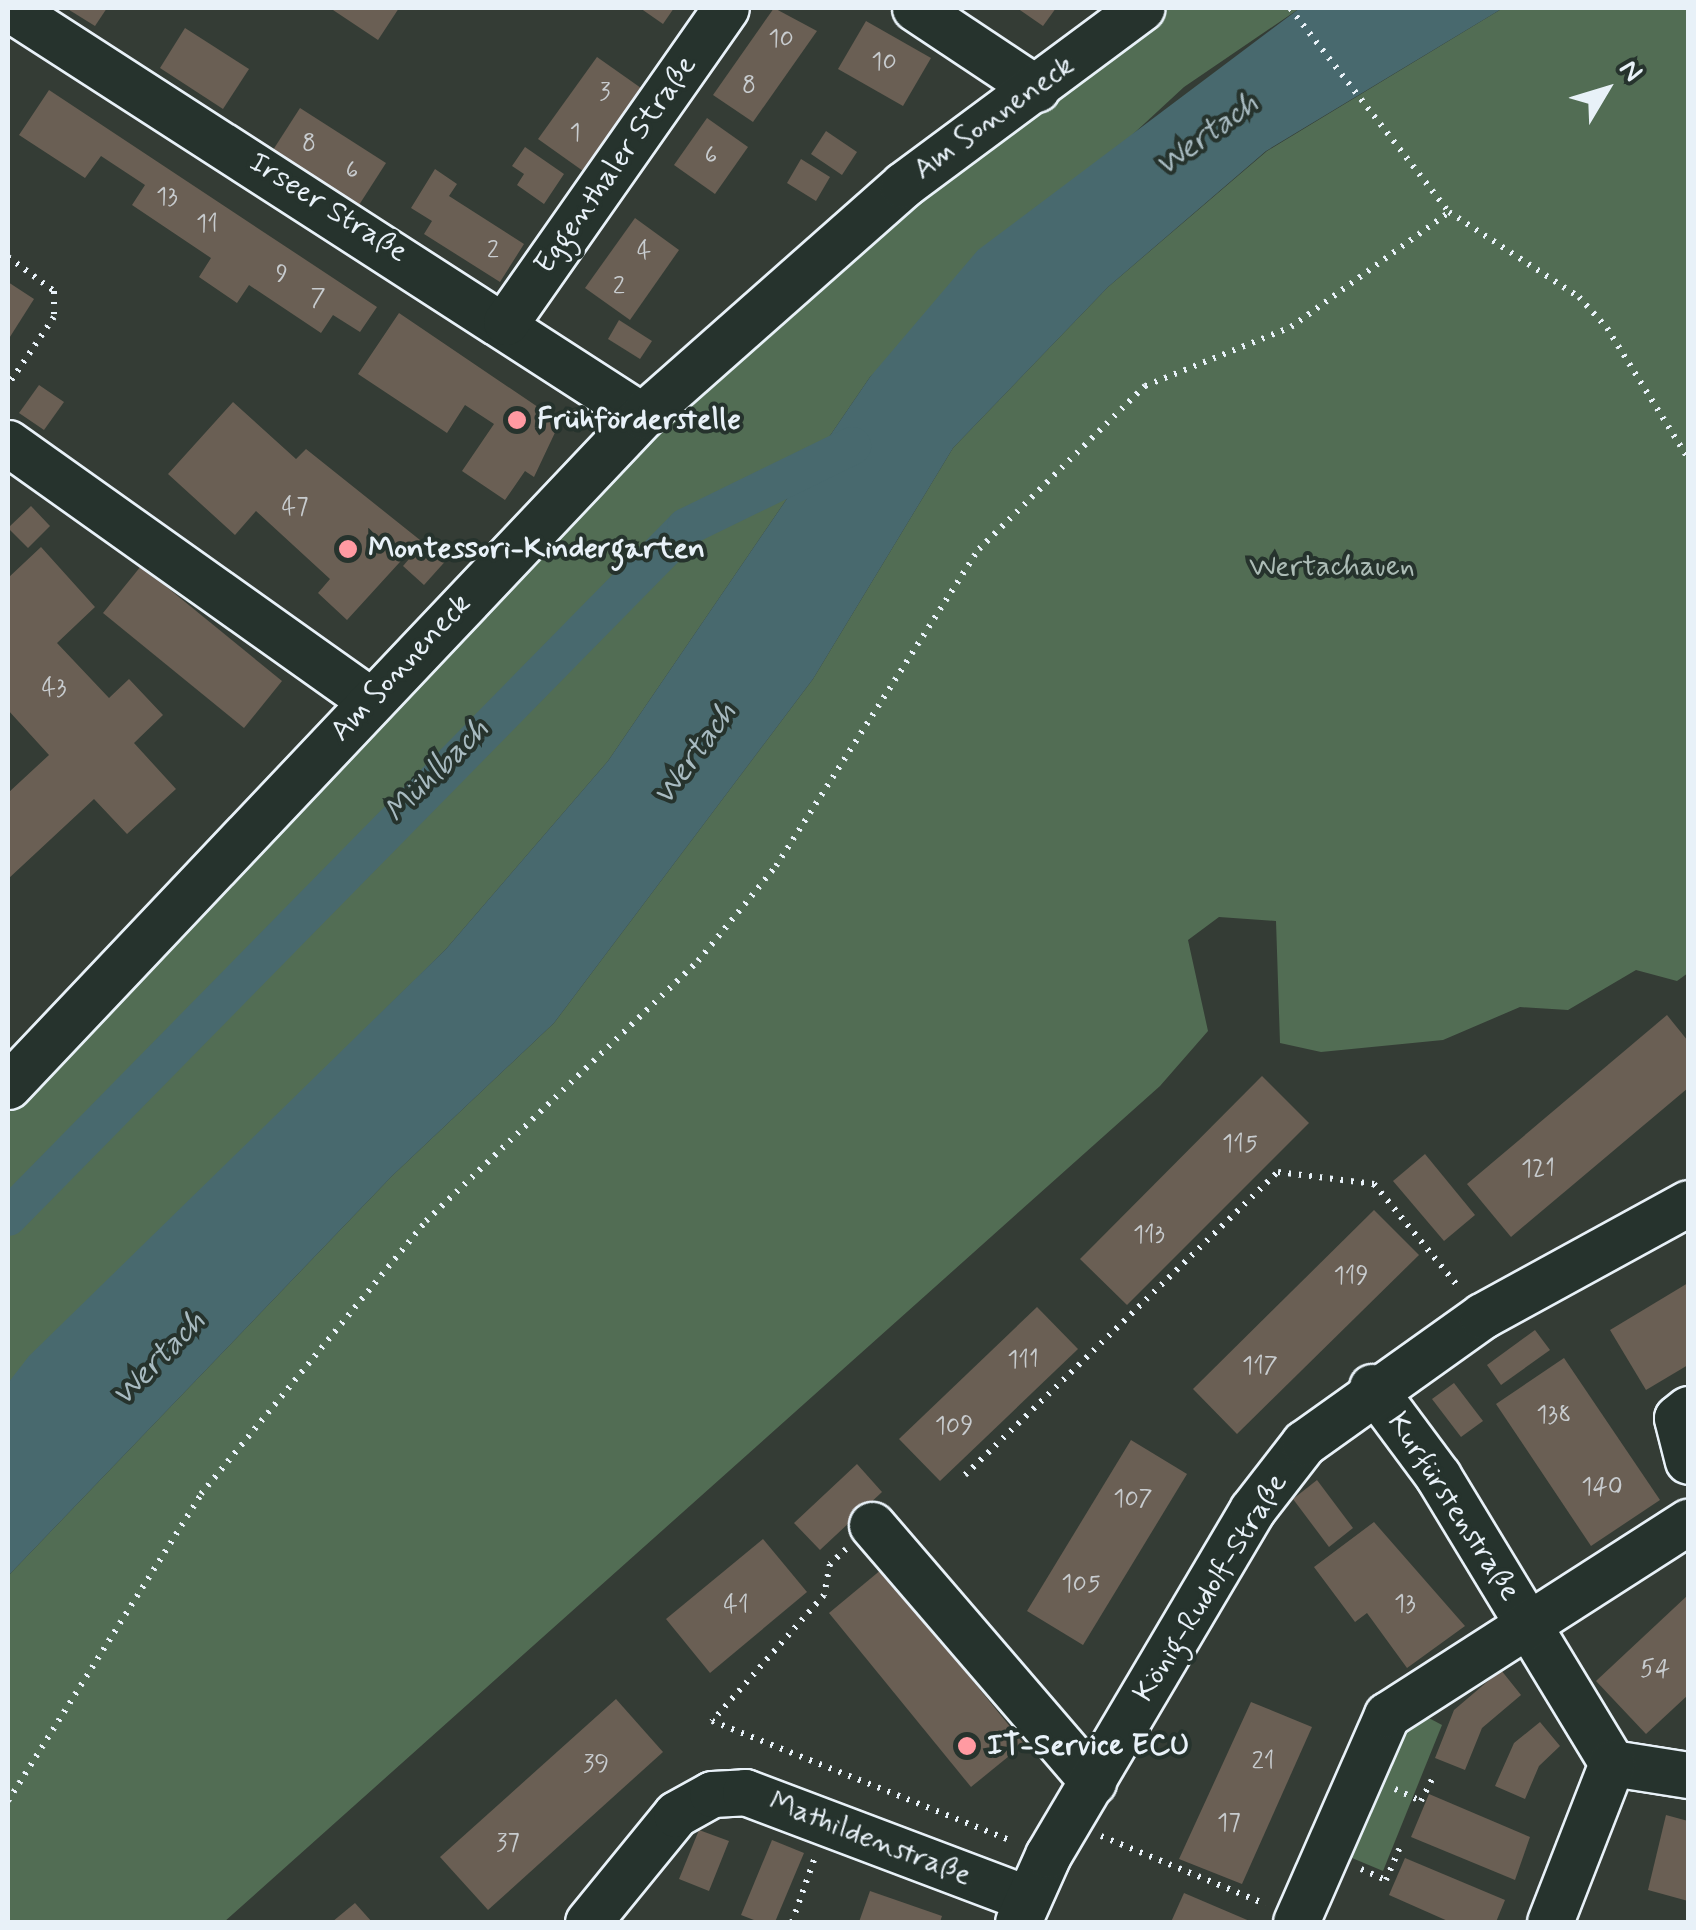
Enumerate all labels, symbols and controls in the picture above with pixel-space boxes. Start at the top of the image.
house number: 10 [768,25,794,55]
north arrow [1556,40,1656,140]
street label: Am Sonneneck [906,47,1082,189]
house number: 10 [871,48,897,78]
street label: Eggenthaler Straße [529,51,703,279]
text: N [1610,52,1650,90]
house number: 8 [742,71,756,101]
house number: 3 [599,78,611,108]
water label: Wertach [1148,85,1266,185]
house number: 1 [569,119,581,149]
house number: 8 [302,129,316,159]
house number: 6 [705,141,717,171]
street label: Irseer Straße [242,145,414,271]
house number: 6 [346,156,358,186]
house number: 13 [156,183,178,213]
house number: 11 [196,210,218,240]
house number: 2 [487,236,499,266]
house number: 4 [637,237,651,267]
house number: 9 [276,260,288,290]
house number: 2 [613,272,625,302]
house number: 7 [310,284,326,314]
place label: Frühförderstelle [537,402,741,438]
marker: Frühförderstelle [506,409,528,431]
house number: 47 [281,493,309,523]
place label: Montessori-Kindergarten [368,531,705,567]
marker: Montessori-Kindergarten [337,538,359,560]
park label: Wertachauen [1249,549,1415,585]
street label: Am Sonneneck [322,586,480,750]
house number: 43 [41,674,67,704]
water label: Wertach [645,695,745,813]
water label: Mühlbach [377,711,497,831]
house number: 115 [1222,1130,1258,1160]
house number: 121 [1521,1155,1555,1185]
house number: 113 [1133,1221,1165,1251]
house number: 119 [1333,1262,1369,1292]
water label: Wertach [104,1303,214,1415]
house number: 111 [1007,1346,1039,1376]
house number: 117 [1242,1352,1278,1382]
house number: 138 [1536,1401,1572,1431]
street label: Kurfürstenstraße [1379,1406,1527,1608]
house number: 109 [935,1412,973,1442]
street label: König-Rudolf-Straße [1126,1467,1296,1709]
house number: 140 [1581,1473,1623,1503]
house number: 107 [1113,1485,1153,1515]
house number: 105 [1061,1570,1101,1600]
house number: 13 [1394,1590,1416,1620]
house number: 41 [723,1591,749,1621]
house number: 54 [1640,1655,1670,1685]
place label: IT-Service ECU [987,1728,1189,1764]
marker: IT-Service ECU [956,1735,978,1757]
house number: 21 [1252,1747,1274,1777]
house number: 39 [583,1750,609,1780]
street label: Mathildenstraße [764,1784,976,1894]
house number: 17 [1217,1809,1241,1839]
house number: 37 [496,1829,520,1859]

